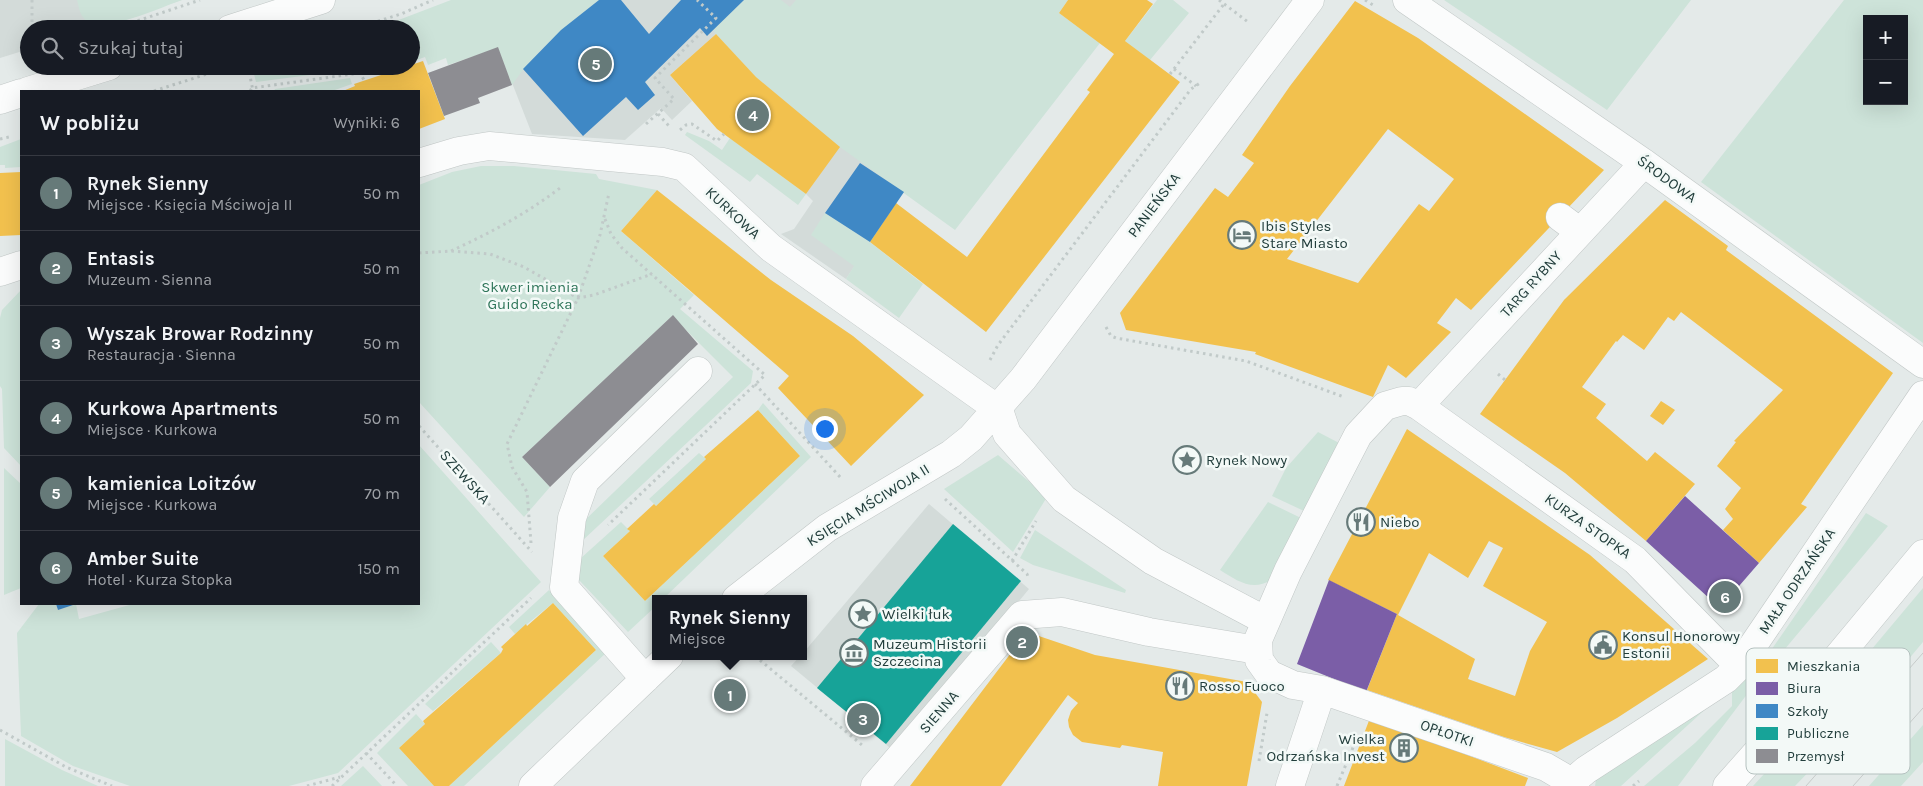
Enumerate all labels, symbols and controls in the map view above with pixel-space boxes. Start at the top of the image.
map controls [1863,15,1908,105]
button: + [1863,15,1908,60]
search box [20,20,420,75]
icon: search [38,34,66,62]
text: Szukaj tutaj [78,37,184,59]
pin: 5 [580,45,612,83]
button: − [1863,60,1908,105]
pin: 4 [737,96,769,134]
text: W pobliżu [40,111,140,135]
text: Wyniki: 6 [333,113,400,132]
street label: ŚRODOWA [1634,151,1701,207]
street label: PANIEŃSKA [1124,169,1184,241]
text: Rynek Sienny [87,173,208,195]
street label: KURKOWA [702,183,764,243]
text: 1 [53,184,59,203]
text: 50 m [363,184,400,203]
text: Miejsce · Księcia Mściwoja II [87,195,293,214]
place label: Ibis Styles Stare Miasto [1261,217,1348,252]
hotel icon: Ibis Styles Stare Miasto [1227,220,1257,250]
street label: TARG RYBNY [1496,247,1566,321]
text: Entasis [87,248,155,270]
text: 2 [51,259,61,278]
text: 50 m [363,259,400,278]
text: Muzeum · Sienna [87,270,212,289]
park label: Skwer imienia Guido Recka [481,278,579,313]
text: Wyszak Browar Rodzinny [87,323,313,345]
text: 3 [51,334,61,353]
text: 50 m [363,334,400,353]
text: Restauracja · Sienna [87,345,236,364]
text: Kurkowa Apartments [87,398,278,420]
text: 4 [51,409,61,428]
text: 50 m [363,409,400,428]
your location [812,416,838,442]
text: Miejsce · Kurkowa [87,420,217,439]
place icon: Rynek Nowy [1172,445,1202,475]
street label: SZEWSKA [436,446,494,508]
place label: Rynek Nowy [1206,451,1287,469]
street label: KSIĘCIA MŚCIWOJA II [803,460,933,550]
text: kamienica Loitzów [87,473,256,495]
text: 5 [51,484,61,503]
text: 70 m [364,484,400,503]
street label: KURZA STOPKA [1541,490,1635,563]
text: Miejsce · Kurkowa [87,495,217,514]
restaurant icon: Niebo [1346,507,1376,537]
place label: Niebo [1380,513,1420,531]
street label: MAŁA ODRZAŃSKA [1755,524,1839,637]
text: Amber Suite [87,548,199,570]
text: 6 [51,559,61,578]
text: 150 m [357,559,400,578]
text: Hotel · Kurza Stopka [87,570,233,589]
pin: 6 [1709,578,1741,616]
popup [652,595,807,660]
place icon: Wielki łuk [848,599,878,629]
place label: Wielki łuk [882,605,950,623]
text: Rynek Sienny [669,607,790,629]
pin: 2 [1006,623,1038,661]
place label: Konsul Honorowy Estonii [1622,627,1740,662]
text: Miejsce [669,629,725,648]
public building icon: Konsul Honorowy Estonii [1588,630,1618,660]
place label: Muzeum Historii Szczecina [873,635,987,670]
museum icon: Muzeum Historii Szczecina [839,638,869,668]
legend [1746,648,1910,774]
text: Mieszkania [1787,658,1860,675]
restaurant icon: Rosso Fuoco [1165,671,1195,701]
pin: 1 [714,676,746,714]
place label: Rosso Fuoco [1199,677,1285,695]
text: Biura [1787,680,1821,697]
street label: SIENNA [916,687,963,737]
pin: 3 [847,700,879,738]
text: Szkoły [1787,703,1829,720]
street label: OPŁOTKI [1418,715,1476,751]
text: Publiczne [1787,725,1849,742]
place label: Wielka Odrzańska Invest [1266,730,1385,765]
building icon: Wielka Odrzańska Invest [1389,733,1419,763]
text: Przemysł [1787,748,1845,765]

